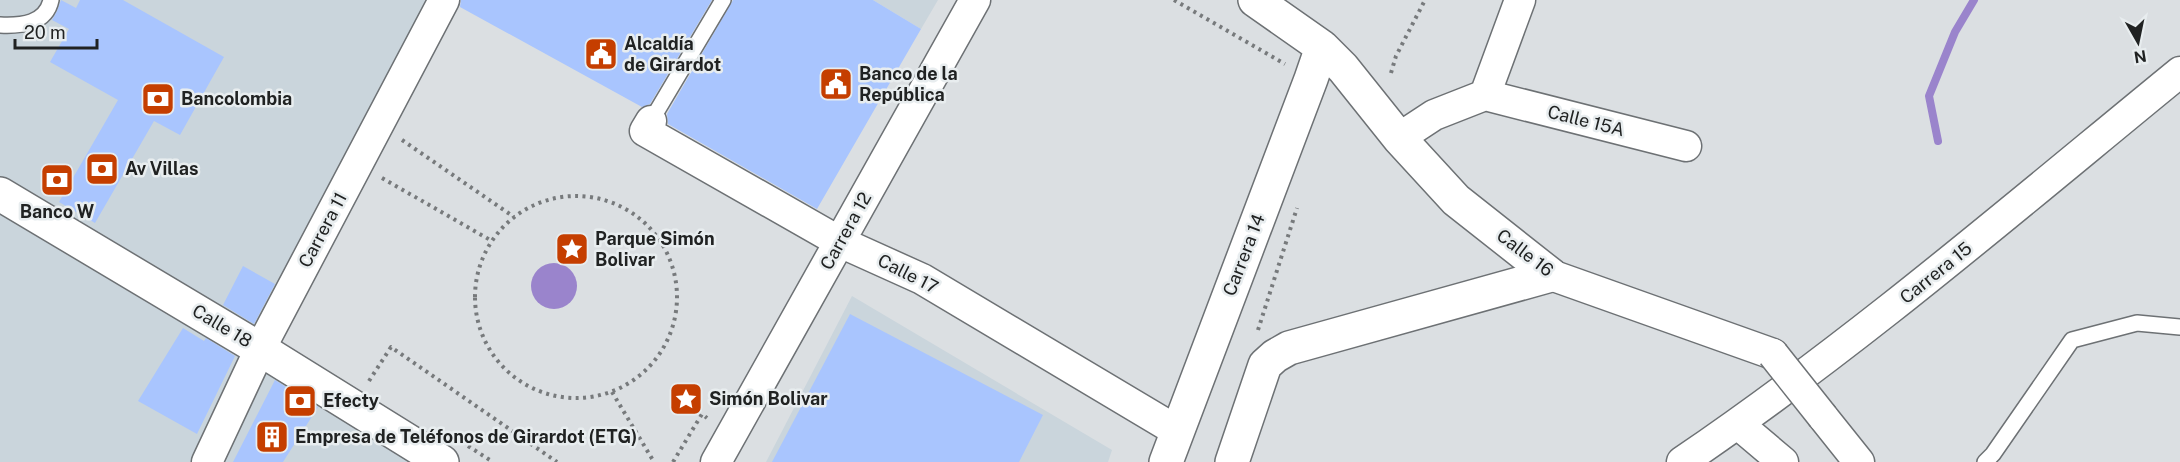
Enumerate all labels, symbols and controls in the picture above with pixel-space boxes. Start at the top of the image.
scale bar [15,12,98,50]
north arrow [2108,12,2168,72]
text: 20 m [24,22,66,43]
place label: Alcaldía de Girardot [624,33,721,75]
public building icon: Alcaldía de Girardot [583,36,619,72]
text: N [2133,46,2148,67]
place label: Banco de la República [859,63,958,105]
public building icon: Banco de la República [818,66,854,102]
bank icon: Bancolombia [140,81,176,117]
place label: Bancolombia [181,88,292,109]
street label: Calle 15A [1545,101,1627,140]
bank icon: Av Villas [84,151,120,187]
place label: Av Villas [125,158,198,179]
bank icon: Banco W [39,162,75,198]
street label: Carrera 12 [816,188,875,273]
street label: Carrera 11 [294,189,351,271]
place label: Banco W [20,201,95,222]
street label: Carrera 14 [1218,211,1269,299]
street label: Calle 16 [1493,225,1558,281]
place label: Parque Simón Bolivar [595,228,715,270]
place icon: Parque Simón Bolivar [554,231,590,267]
street label: Carrera 15 [1896,237,1976,308]
street label: Calle 17 [875,249,942,298]
street label: Calle 18 [189,300,256,352]
place icon: Simón Bolivar [668,381,704,417]
bank icon: Efecty [282,383,318,419]
place label: Simón Bolivar [709,388,828,409]
place label: Efecty [323,390,379,411]
building icon: Empresa de Teléfonos de Girardot (ETG) [254,419,290,455]
place label: Empresa de Teléfonos de Girardot (ETG) [295,426,637,447]

